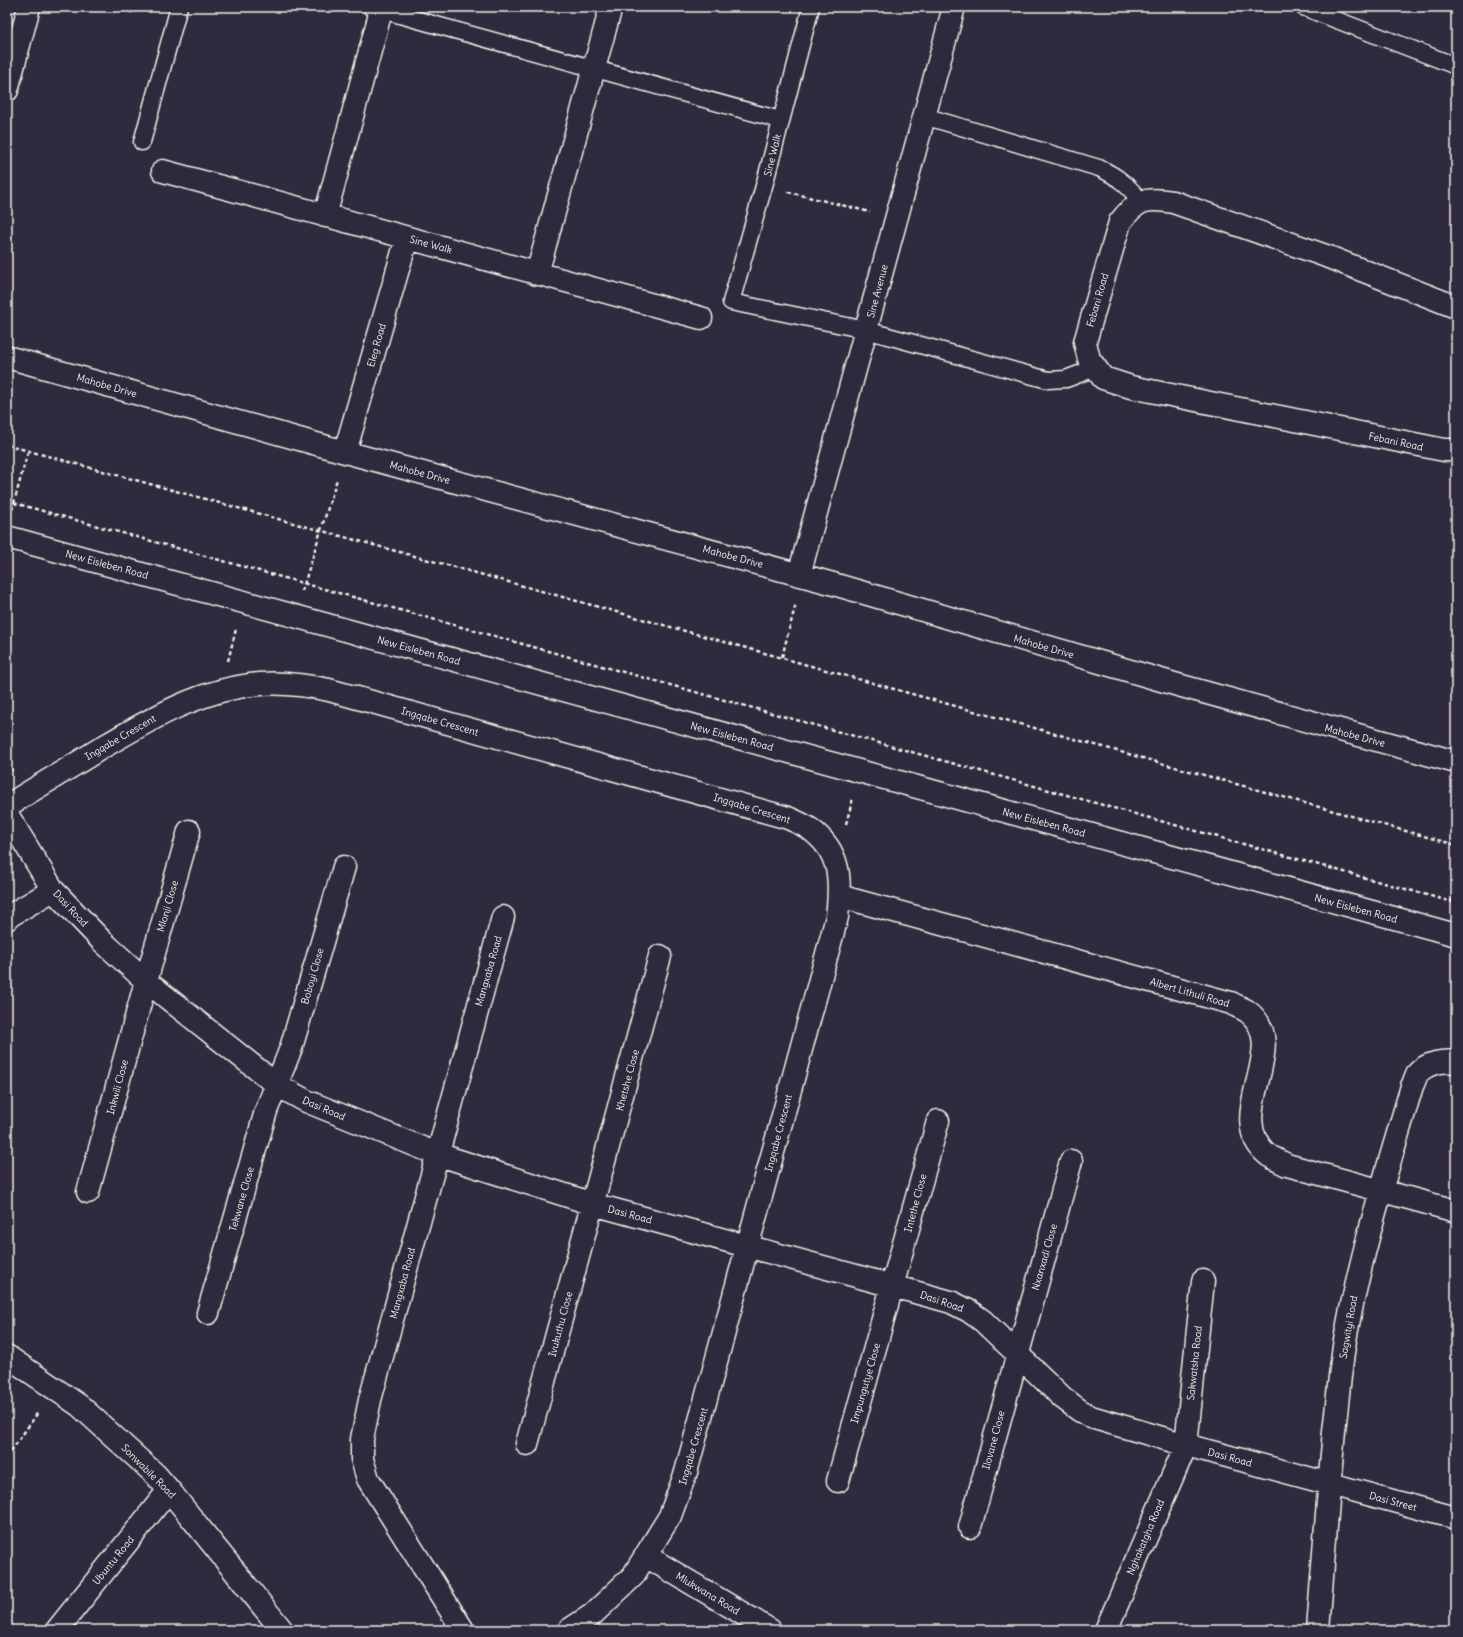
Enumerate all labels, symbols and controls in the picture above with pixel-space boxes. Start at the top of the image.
street label: Sine Walk [761,133,784,178]
street label: Sine Walk [408,233,453,256]
street label: Sine Avenue [864,263,891,319]
street label: Febani Road [1084,272,1111,329]
street label: Eleg Road [364,322,389,369]
street label: Mahobe Drive [75,371,138,400]
street label: Febani Road [1367,429,1425,454]
street label: Mahobe Drive [388,458,452,487]
street label: Mahobe Drive [701,542,765,571]
street label: New Eisleben Road [64,547,150,582]
street label: Mahobe Drive [1012,632,1075,661]
street label: New Eisleben Road [376,633,462,668]
street label: Ingqabe Crescent [400,704,481,739]
street label: Ingqabe Crescent [82,712,159,763]
street label: New Eisleben Road [689,719,775,754]
street label: Mahobe Drive [1323,721,1387,750]
street label: Ingqabe Crescent [712,791,793,827]
street label: New Eisleben Road [1001,805,1087,840]
street label: Mlonji Close [154,879,181,933]
street label: Dasi Road [50,887,91,929]
street label: New Eisleben Road [1313,891,1399,926]
street label: Mangxaba Road [472,934,505,1008]
street label: Boboyi Close [298,946,327,1006]
street label: Albert Lithuli Road [1149,975,1231,1010]
street label: Khetshe Close [613,1048,642,1112]
street label: Inkwili Close [104,1058,131,1116]
street label: Ingqabe Crescent [762,1092,795,1173]
street label: Dasi Road [300,1094,347,1123]
street label: Tekwane Close [226,1165,257,1233]
street label: Intethe Close [901,1172,930,1234]
street label: Dasi Road [606,1202,654,1227]
street label: Nxanxadi Close [1029,1222,1060,1292]
street label: Mangxaba Road [387,1246,418,1320]
street label: Dasi Road [918,1288,966,1315]
street label: Ivukuthu Close [545,1290,575,1358]
street label: Sagwityi Road [1337,1294,1360,1360]
street label: Sakwatsha Road [1184,1325,1205,1401]
street label: Impungutye Close [848,1341,883,1425]
street label: Ingqabe Crescent [676,1405,711,1486]
street label: Ilovane Close [979,1409,1008,1471]
street label: Sonwabile Road [119,1441,179,1501]
street label: Dasi Road [1206,1445,1254,1470]
street label: Dasi Street [1368,1489,1419,1514]
street label: Nghakatgha Road [1124,1497,1167,1577]
street label: Ubuntu Road [90,1533,137,1587]
street label: Mlukwana Road [673,1569,742,1618]

